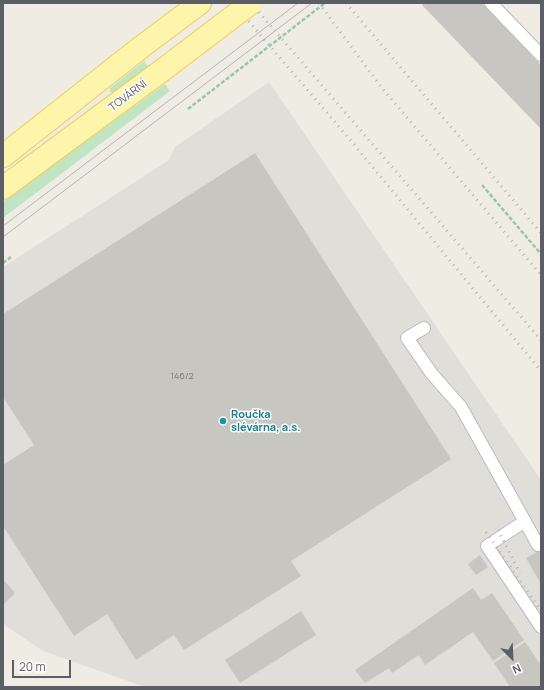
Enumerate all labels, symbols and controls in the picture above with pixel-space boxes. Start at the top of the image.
street label: TOVÁRNÍ [106,77,150,115]
house number: 146/2 [170,371,194,381]
place label: Roučka slévárna, a.s. [231,408,301,434]
marker: Roučka slévárna, a.s. [218,416,228,426]
north arrow [492,638,532,678]
scale bar [14,652,73,678]
text: 20 m [19,658,46,675]
text: N [510,661,524,678]

